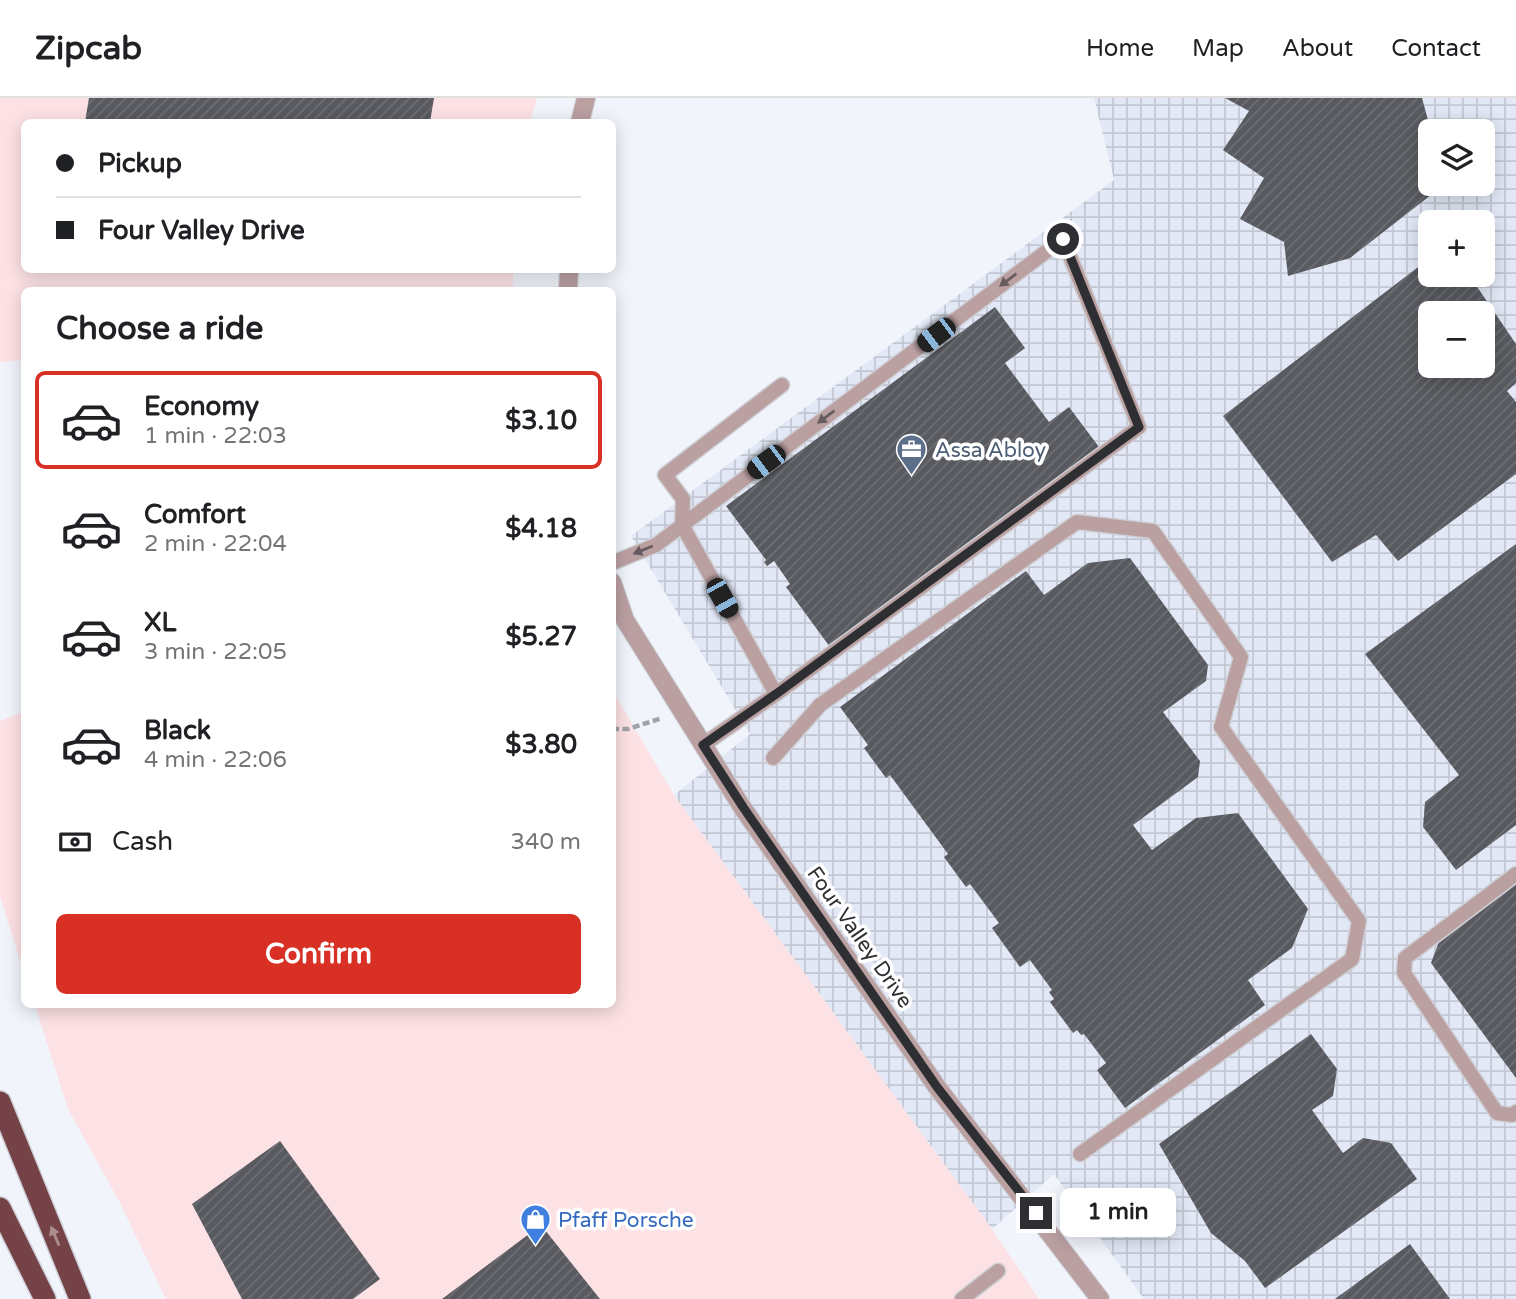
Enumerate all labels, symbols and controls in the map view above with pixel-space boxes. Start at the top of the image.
text: Zipcab [35,29,142,68]
text: Home [1086,34,1154,63]
text: Map [1192,34,1244,63]
text: About [1282,34,1353,63]
text: Contact [1391,34,1481,63]
map controls [1418,119,1495,378]
button: layers [1418,119,1495,196]
text: Pickup [98,148,182,179]
button: + [1418,210,1495,287]
text: Four Valley Drive [98,215,305,246]
route start [1047,223,1079,255]
one-way arrow [999,273,1017,287]
button: − [1418,301,1495,378]
text: Choose a ride [56,310,263,348]
car [913,314,960,356]
icon: car [60,389,123,452]
text: Economy [144,391,259,422]
text: $3.10 [505,405,577,436]
one-way arrow [817,410,836,424]
text: 1 min · 22:03 [144,422,287,450]
office icon: Assa Abloy [895,433,929,477]
place label: Assa Abloy [935,438,1046,463]
car [743,441,790,483]
icon: car [60,497,123,560]
text: Comfort [144,499,246,530]
text: $4.18 [505,513,577,544]
text: 2 min · 22:04 [144,530,287,558]
one-way arrow [632,545,653,556]
car [703,575,742,621]
icon: car [60,605,123,668]
text: XL [144,607,176,638]
text: $5.27 [505,621,577,652]
text: 3 min · 22:05 [144,638,287,666]
icon: car [60,713,123,776]
text: Black [144,715,211,746]
text: $3.80 [505,729,577,760]
text: 4 min · 22:06 [144,746,287,774]
icon: cash [56,823,94,861]
text: Cash [112,826,173,857]
text: 340 m [511,828,581,856]
street label: Four Valley Drive [801,862,918,1013]
button: Confirm [56,914,581,994]
callout: 1 min [1060,1188,1176,1238]
route end [1020,1197,1052,1229]
text: 1 min [1087,1198,1149,1226]
shop icon: Pfaff Porsche [518,1203,552,1247]
place label: Pfaff Porsche [558,1208,694,1233]
one-way arrow [50,1225,61,1246]

